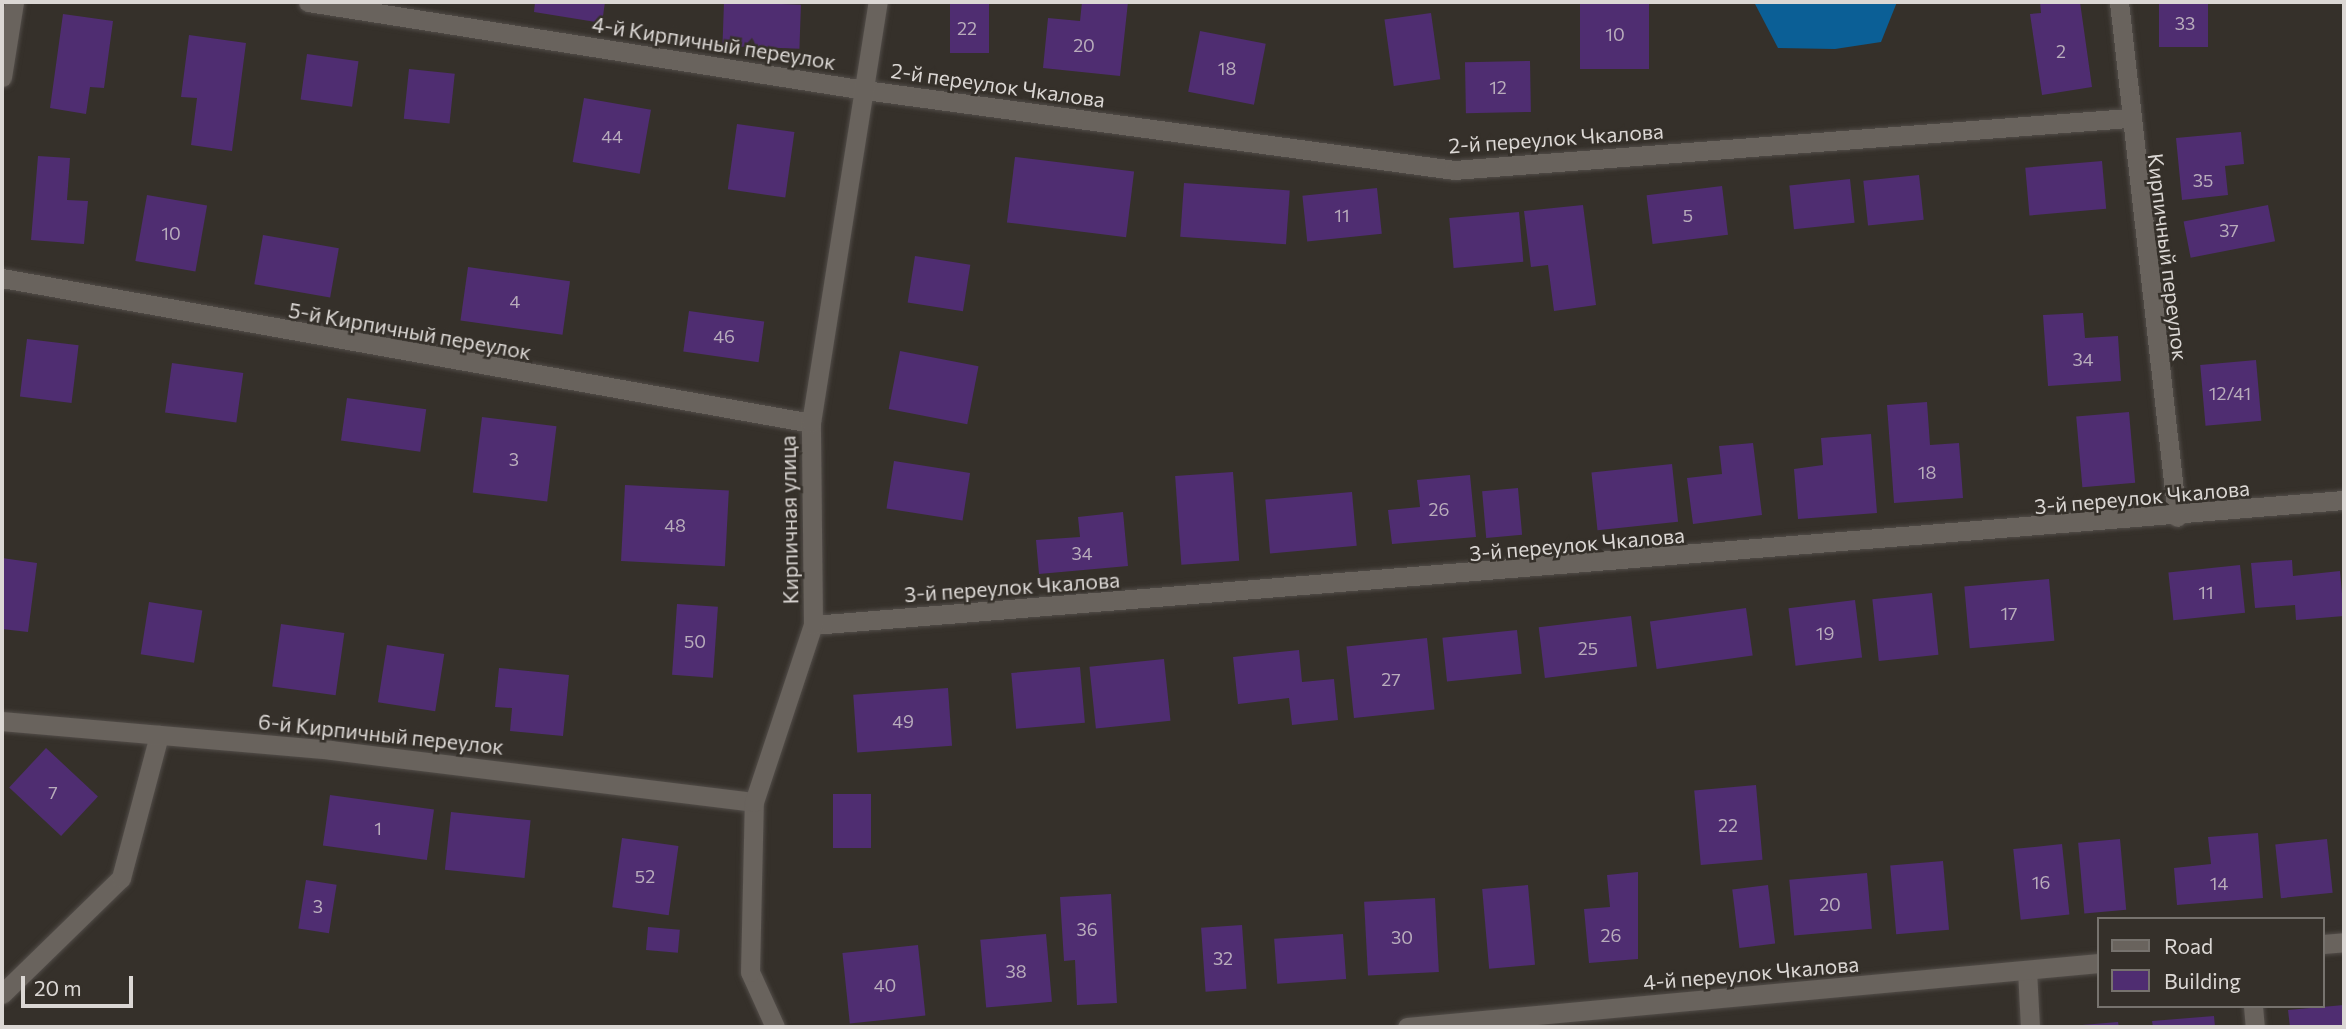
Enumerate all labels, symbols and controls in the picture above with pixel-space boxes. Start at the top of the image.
street label: 4-й Кирпичный переулок [590,11,838,75]
house number: 33 [2175,12,2195,34]
house number: 22 [957,17,977,39]
house number: 10 [1605,23,1625,45]
house number: 20 [1073,34,1095,56]
house number: 2 [2056,40,2066,62]
house number: 18 [1218,57,1236,79]
street label: 2-й переулок Чкалова [889,58,1107,112]
house number: 12 [1489,76,1507,98]
street label: 2-й переулок Чкалова [1447,118,1665,158]
house number: 44 [601,125,623,147]
street label: Кирпичный переулок [2143,152,2193,362]
house number: 35 [2193,169,2213,191]
house number: 11 [1334,204,1350,226]
house number: 5 [1683,204,1693,226]
house number: 37 [2219,219,2239,241]
house number: 10 [161,222,181,244]
house number: 4 [510,290,520,312]
street label: 5-й Кирпичный переулок [287,297,533,365]
house number: 46 [713,325,735,347]
house number: 34 [2072,348,2094,370]
house number: 12/41 [2209,382,2251,404]
street label: Кирпичная улица [775,435,803,605]
house number: 3 [509,448,519,470]
house number: 18 [1918,461,1936,483]
street label: 3-й переулок Чкалова [2033,475,2251,519]
house number: 26 [1429,498,1449,520]
house number: 48 [664,514,686,536]
street label: 3-й переулок Чкалова [1468,522,1686,566]
house number: 34 [1071,542,1093,564]
street label: 3-й переулок Чкалова [903,567,1121,607]
house number: 11 [2198,581,2214,603]
house number: 17 [2000,602,2018,624]
house number: 19 [1816,622,1834,644]
house number: 50 [684,630,706,652]
house number: 25 [1578,637,1598,659]
house number: 27 [1381,668,1401,690]
street label: 6-й Кирпичный переулок [257,709,505,759]
house number: 49 [892,710,914,732]
house number: 7 [48,781,58,803]
house number: 22 [1718,814,1738,836]
house number: 1 [374,817,382,839]
house number: 52 [635,865,655,887]
house number: 16 [2032,871,2050,893]
house number: 14 [2210,872,2228,894]
house number: 20 [1819,893,1841,915]
house number: 3 [313,895,323,917]
legend [2098,917,2325,1008]
house number: 36 [1076,918,1098,940]
house number: 26 [1601,924,1621,946]
house number: 30 [1391,926,1413,948]
text: Road [2164,933,2213,958]
house number: 32 [1213,947,1233,969]
street label: 4-й переулок Чкалова [1642,951,1860,995]
house number: 38 [1005,960,1027,982]
scale bar [24,962,136,1006]
text: Building [2164,968,2241,993]
house number: 40 [874,974,896,996]
text: 20 m [34,975,82,1000]

